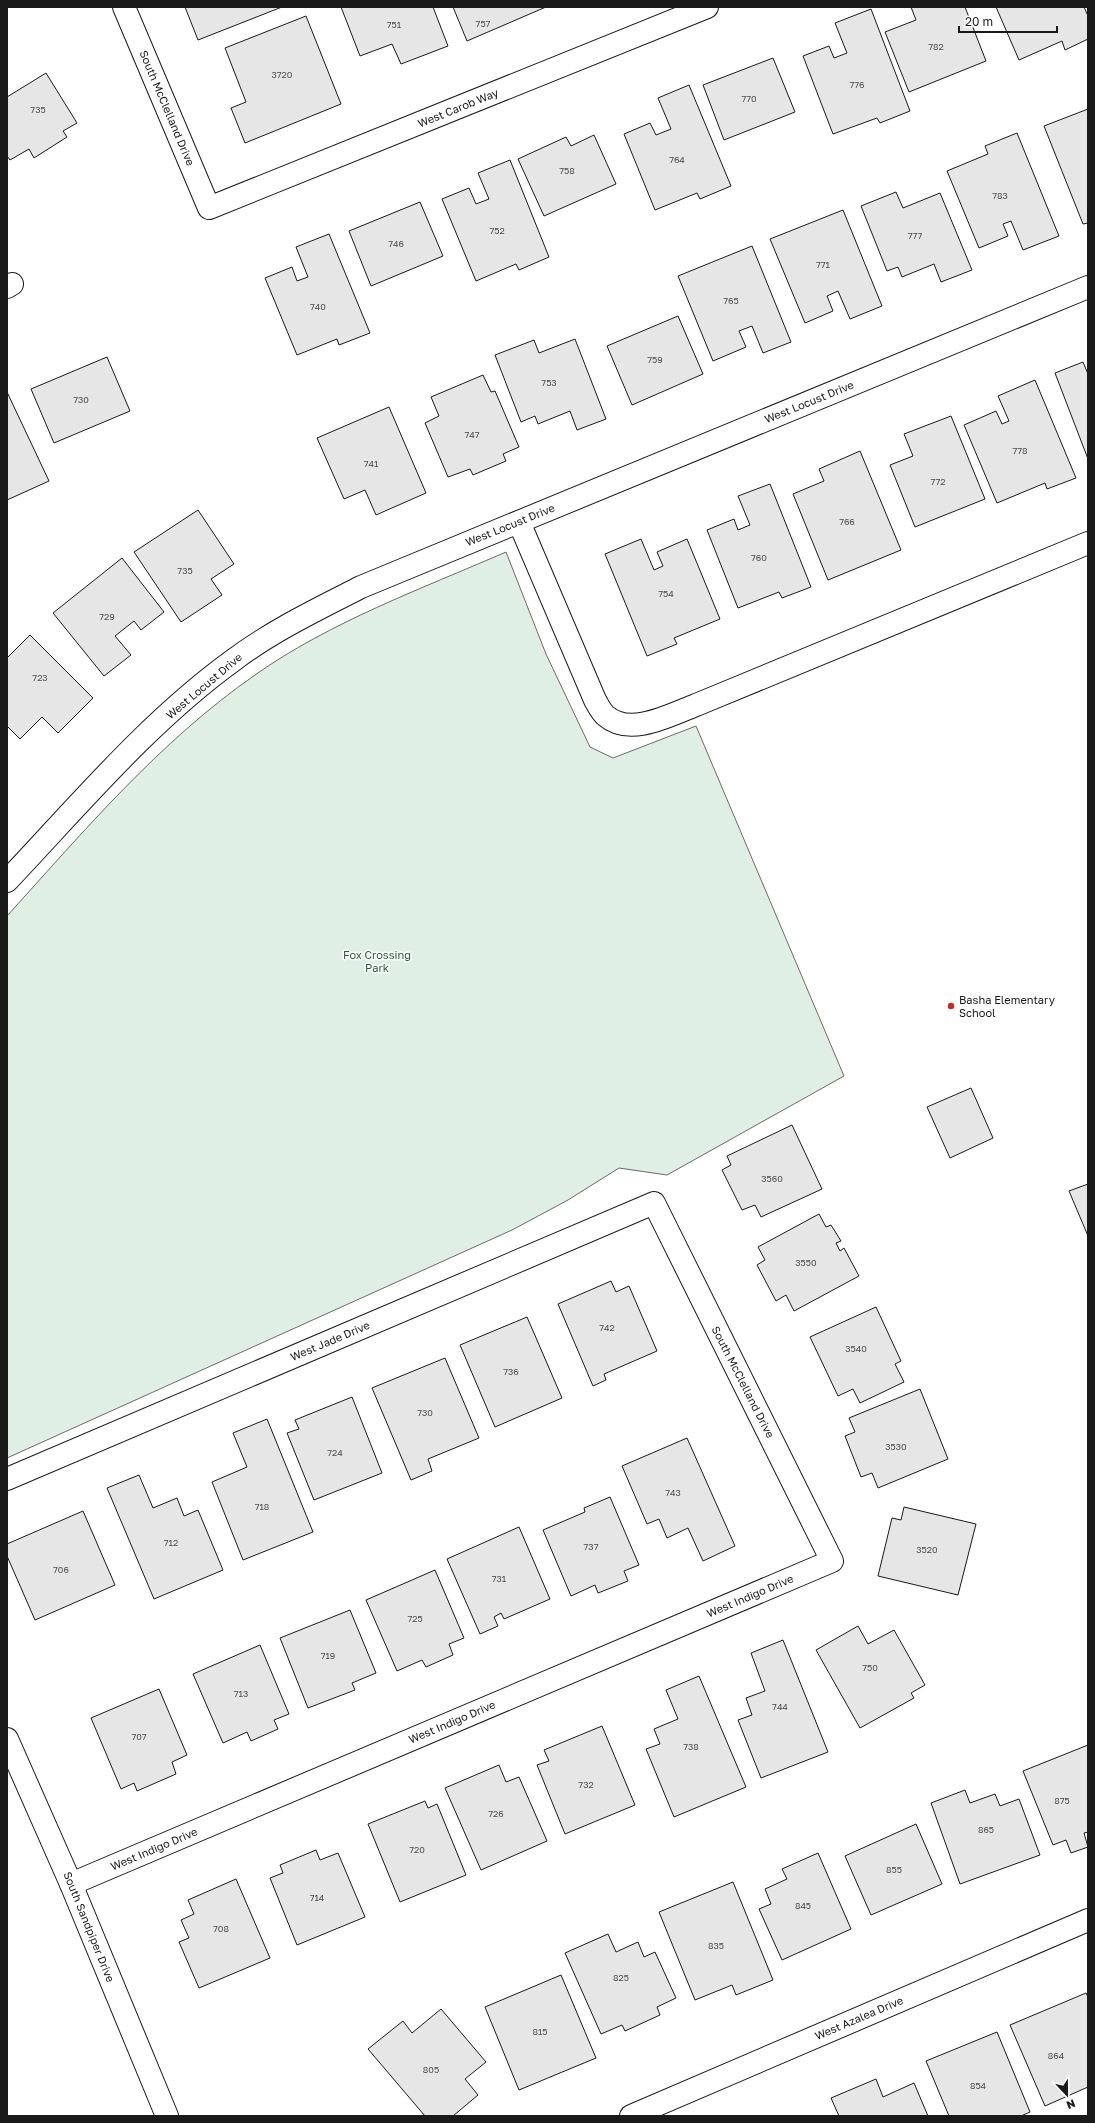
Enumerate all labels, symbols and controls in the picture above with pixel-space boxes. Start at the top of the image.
scale bar [959,8,1057,34]
text: 20 m [965,14,993,29]
house number: 757 [476,18,491,29]
house number: 751 [387,19,402,30]
house number: 782 [928,41,944,52]
street label: South McClelland Drive [137,48,198,167]
house number: 3720 [272,69,293,80]
house number: 776 [850,79,865,90]
street label: West Carob Way [416,85,500,130]
house number: 770 [741,93,757,104]
house number: 735 [30,104,46,115]
house number: 764 [669,154,685,165]
house number: 758 [559,165,575,176]
house number: 783 [992,190,1008,201]
house number: 752 [489,225,505,236]
house number: 777 [908,230,922,241]
house number: 746 [388,238,404,249]
house number: 771 [816,259,831,270]
house number: 765 [723,295,739,306]
house number: 740 [310,301,326,312]
house number: 759 [647,354,663,365]
house number: 753 [541,377,557,388]
street label: West Locust Drive [762,378,855,425]
house number: 730 [73,394,89,405]
house number: 747 [464,429,480,440]
house number: 778 [1012,445,1028,456]
house number: 741 [364,458,379,469]
house number: 772 [931,476,945,487]
street label: West Locust Drive [463,501,556,548]
house number: 766 [839,516,855,527]
house number: 760 [751,552,767,563]
house number: 735 [177,565,193,576]
house number: 754 [658,588,674,599]
house number: 729 [99,611,115,622]
street label: West Locust Drive [163,650,244,721]
house number: 723 [32,672,48,683]
park label: Fox Crossing Park [343,948,411,974]
place label: Basha Elementary School [959,993,1055,1019]
marker: Basha Elementary School [946,1001,956,1011]
house number: 3560 [761,1173,783,1184]
house number: 3550 [795,1257,817,1268]
street label: West Jade Drive [288,1318,371,1363]
house number: 742 [599,1322,615,1333]
street label: South McClelland Drive [710,1324,777,1440]
house number: 3540 [845,1343,867,1354]
house number: 736 [503,1366,519,1377]
house number: 730 [417,1407,433,1418]
house number: 3530 [885,1441,907,1452]
house number: 724 [327,1447,343,1458]
house number: 743 [665,1487,681,1498]
house number: 718 [255,1501,269,1512]
house number: 712 [164,1537,178,1548]
house number: 737 [584,1541,599,1552]
house number: 3520 [916,1544,938,1555]
house number: 706 [53,1564,69,1575]
street label: West Indigo Drive [705,1571,795,1620]
house number: 731 [492,1573,507,1584]
house number: 725 [407,1613,423,1624]
house number: 719 [321,1650,335,1661]
house number: 750 [862,1662,878,1673]
house number: 713 [234,1688,248,1699]
street label: West Indigo Drive [407,1697,497,1746]
house number: 744 [772,1701,788,1712]
house number: 707 [131,1731,147,1742]
house number: 738 [683,1741,699,1752]
house number: 732 [578,1779,594,1790]
house number: 875 [1054,1795,1070,1806]
house number: 726 [488,1808,504,1819]
street label: West Indigo Drive [109,1824,199,1873]
house number: 865 [978,1824,994,1835]
house number: 720 [409,1844,425,1855]
house number: 855 [886,1864,902,1875]
street label: South Sandpiper Drive [61,1870,118,1984]
house number: 714 [310,1892,325,1903]
house number: 845 [795,1900,811,1911]
house number: 708 [213,1923,229,1934]
house number: 835 [708,1940,724,1951]
house number: 825 [613,1972,629,1983]
street label: West Azalea Drive [813,1993,905,2042]
house number: 815 [532,2026,548,2037]
house number: 864 [1048,2050,1065,2061]
house number: 805 [423,2064,439,2075]
north arrow [1047,2075,1087,2115]
house number: 854 [970,2080,987,2091]
text: N [1065,2097,1077,2112]

